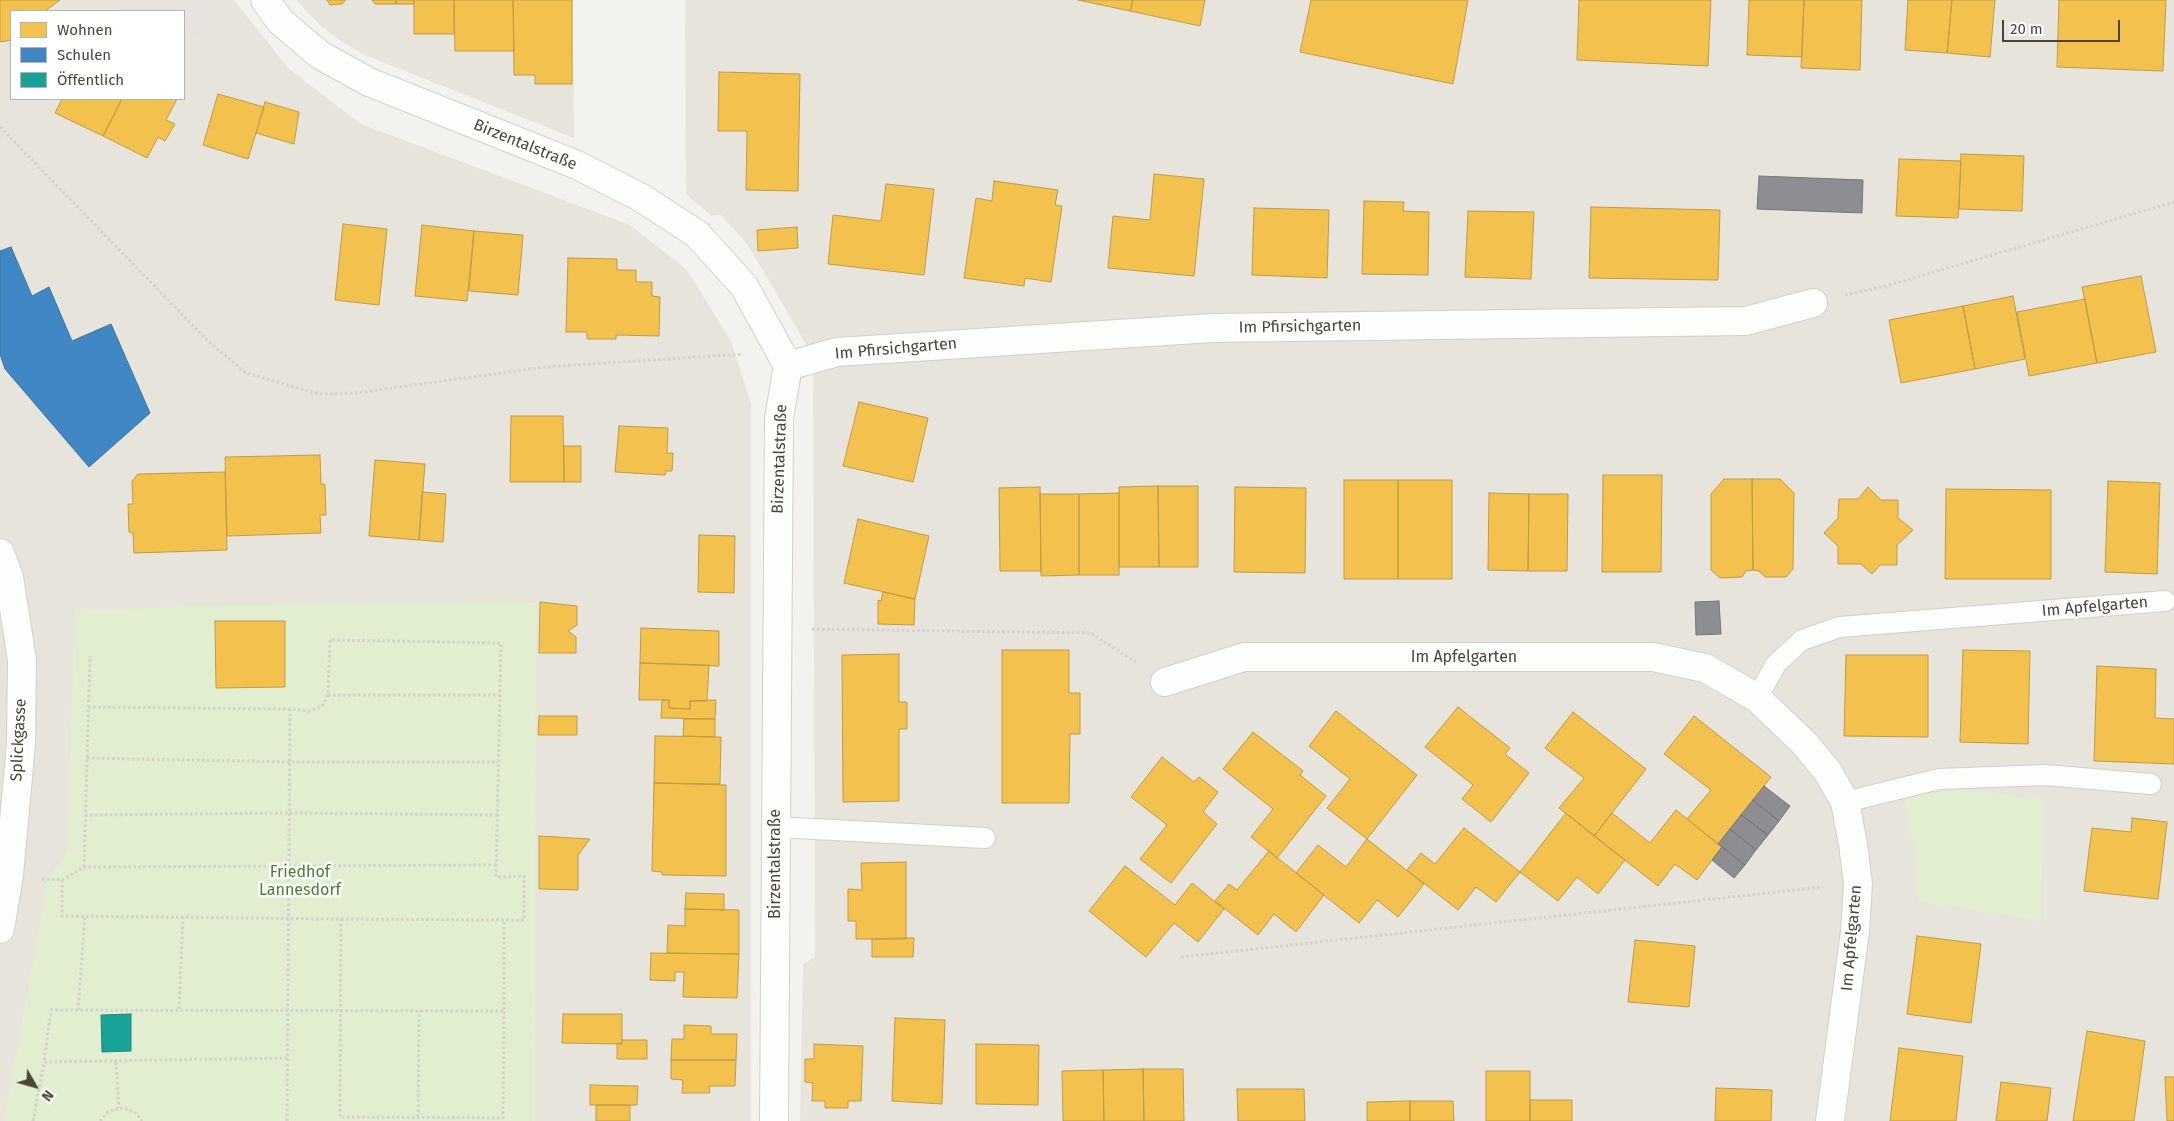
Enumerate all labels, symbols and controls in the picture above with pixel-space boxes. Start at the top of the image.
legend [10,10,185,100]
scale bar [2004,10,2122,42]
text: 20 m [2010,20,2043,38]
text: Wohnen [57,21,113,39]
text: Schulen [57,46,111,64]
text: Öffentlich [57,71,124,89]
street label: Birzentalstraße [470,116,580,174]
street label: Im Pfirsichgarten [1239,316,1361,338]
street label: Im Pfirsichgarten [834,334,958,364]
street label: Birzentalstraße [768,404,792,514]
street label: Im Apfelgarten [2041,593,2149,621]
street label: Im Apfelgarten [1411,648,1517,668]
street label: Splickgasse [7,698,31,782]
street label: Birzentalstraße [766,809,786,919]
park label: Friedhof Lannesdorf [259,863,341,901]
street label: Im Apfelgarten [1838,884,1866,992]
north arrow [10,1061,60,1111]
text: N [38,1087,57,1104]

